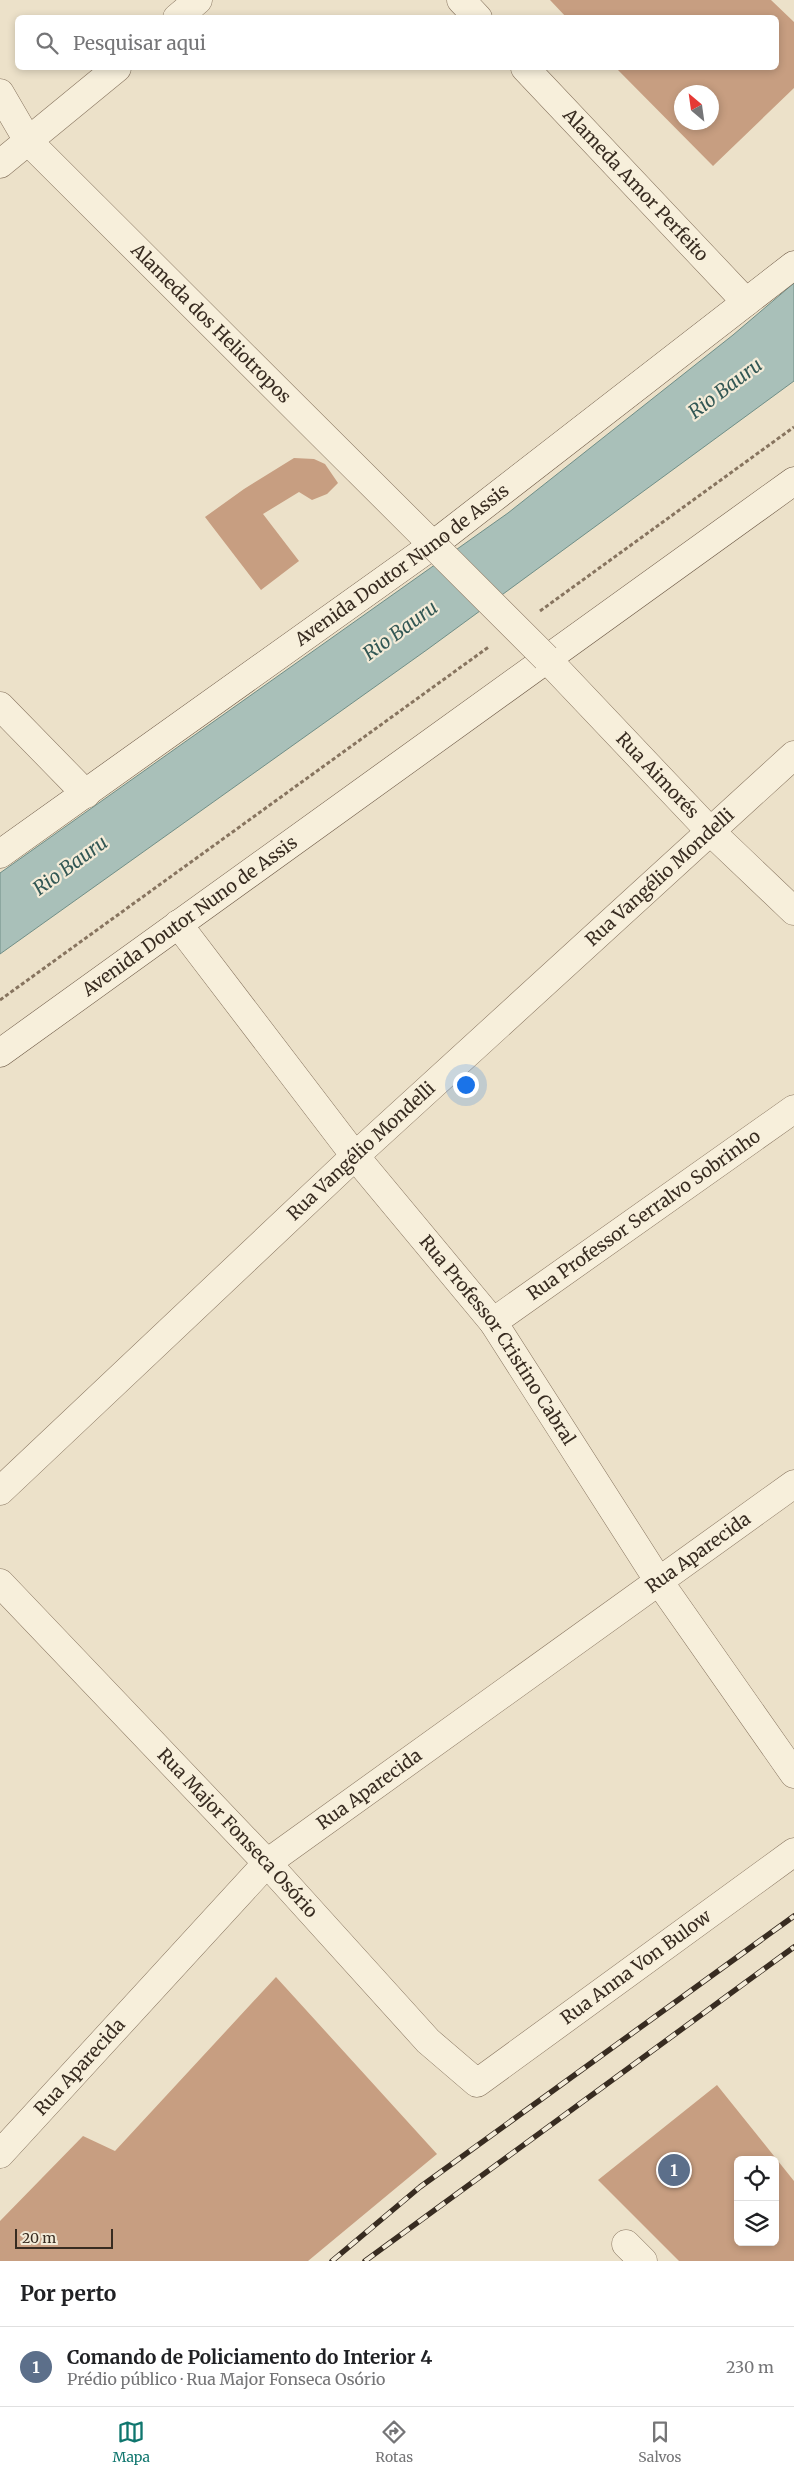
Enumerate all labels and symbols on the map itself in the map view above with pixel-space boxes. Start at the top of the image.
north arrow [674,85,719,130]
street label: Alameda Amor Perfeito [558,103,714,266]
street label: Alameda dos Heliotropos [126,238,296,408]
water label: Rio Bauru [683,353,767,423]
street label: Avenida Doutor Nuno de Assis [289,478,513,651]
water label: Rio Bauru [358,595,442,665]
street label: Rua Aimorés [611,727,704,823]
street label: Rua Vangélio Mondelli [580,803,739,951]
water label: Rio Bauru [28,830,112,900]
street label: Avenida Doutor Nuno de Assis [77,830,302,1002]
your location [453,1072,479,1098]
street label: Rua Vangélio Mondelli [282,1076,440,1225]
street label: Rua Professor Serralvo Sobrinho [523,1124,765,1305]
street label: Rua Professor Cristino Cabral [415,1230,581,1450]
street label: Rua Aparecida [641,1507,755,1598]
street label: Rua Major Fonseca Osório [153,1743,323,1922]
street label: Rua Aparecida [312,1743,426,1834]
street label: Rua Anna Von Bulow [556,1904,716,2029]
street label: Rua Aparecida [29,2013,130,2120]
pin: 1 [658,2151,690,2189]
scale bar [15,2226,112,2249]

